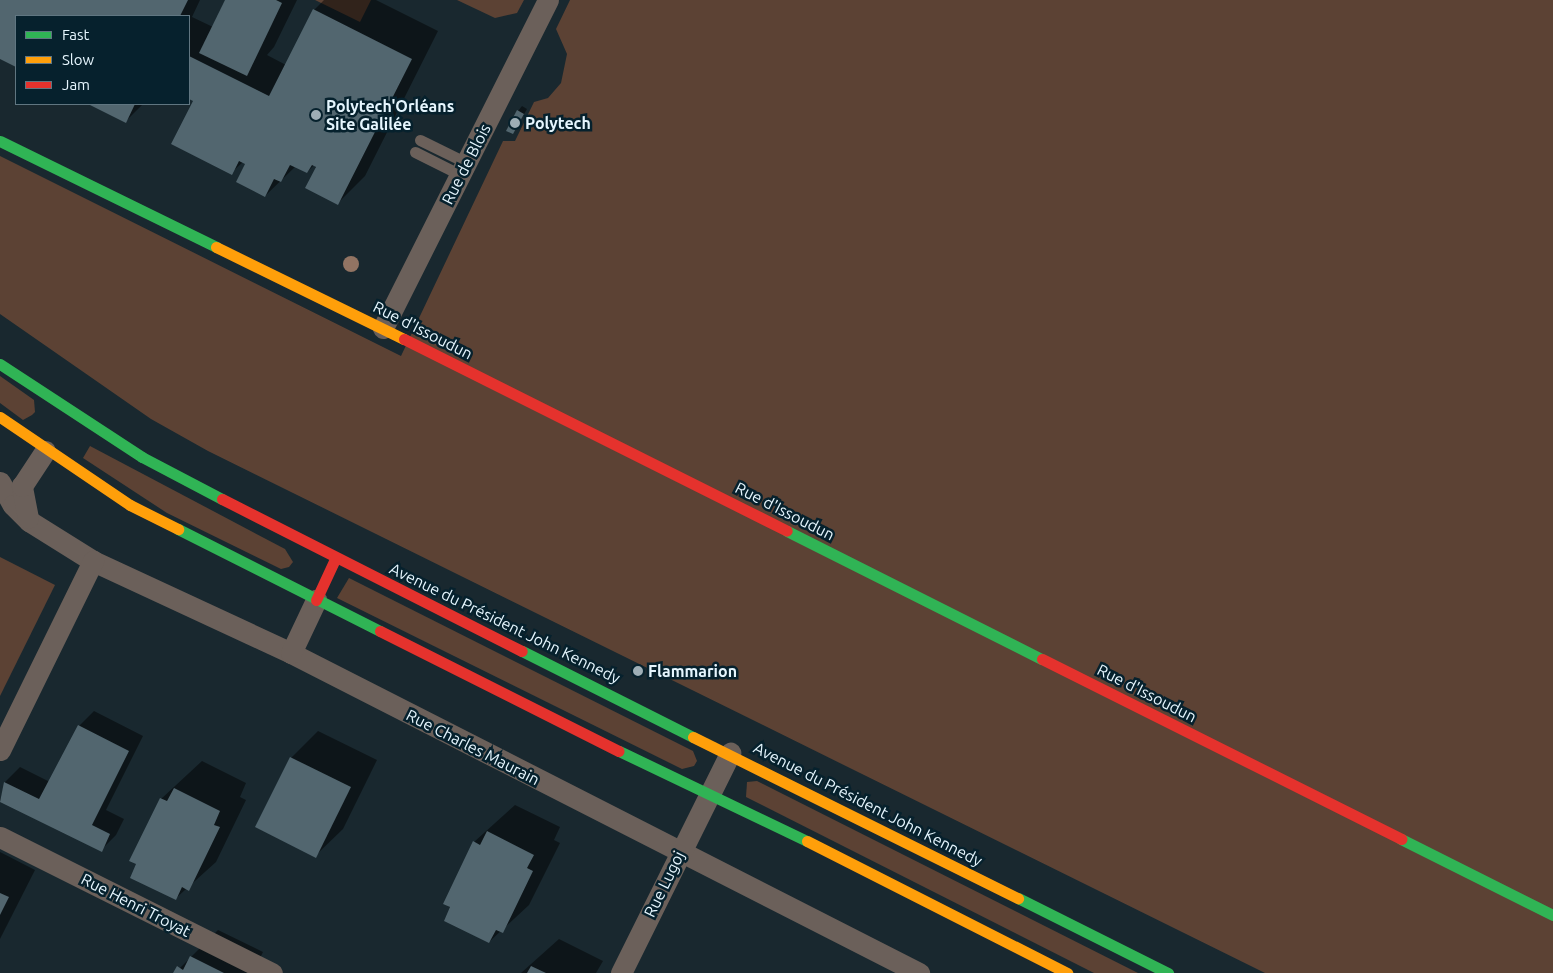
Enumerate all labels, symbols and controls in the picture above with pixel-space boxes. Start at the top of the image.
legend [15,15,190,105]
text: Fast [62,26,89,43]
text: Slow [62,51,94,68]
text: Jam [62,76,90,93]
place label: Polytech'Orléans Site Galilée [326,96,454,134]
marker: Polytech'Orléans Site Galilée [310,109,322,121]
place label: Polytech [525,113,591,133]
marker: Polytech [509,117,521,129]
street label: Rue de Blois [437,120,495,208]
street label: Rue d'Issoudun [370,297,476,363]
street label: Rue d'Issoudun [732,478,838,544]
street label: Avenue du Président John Kennedy [387,559,623,687]
street label: Rue d'Issoudun [1094,660,1200,726]
place label: Flammarion [648,661,737,681]
marker: Flammarion [632,665,644,677]
street label: Rue Charles Maurain [403,705,543,789]
street label: Avenue du Président John Kennedy [750,738,986,870]
street label: Rue Lugoj [640,848,688,920]
street label: Rue Henri Troyat [78,869,194,941]

